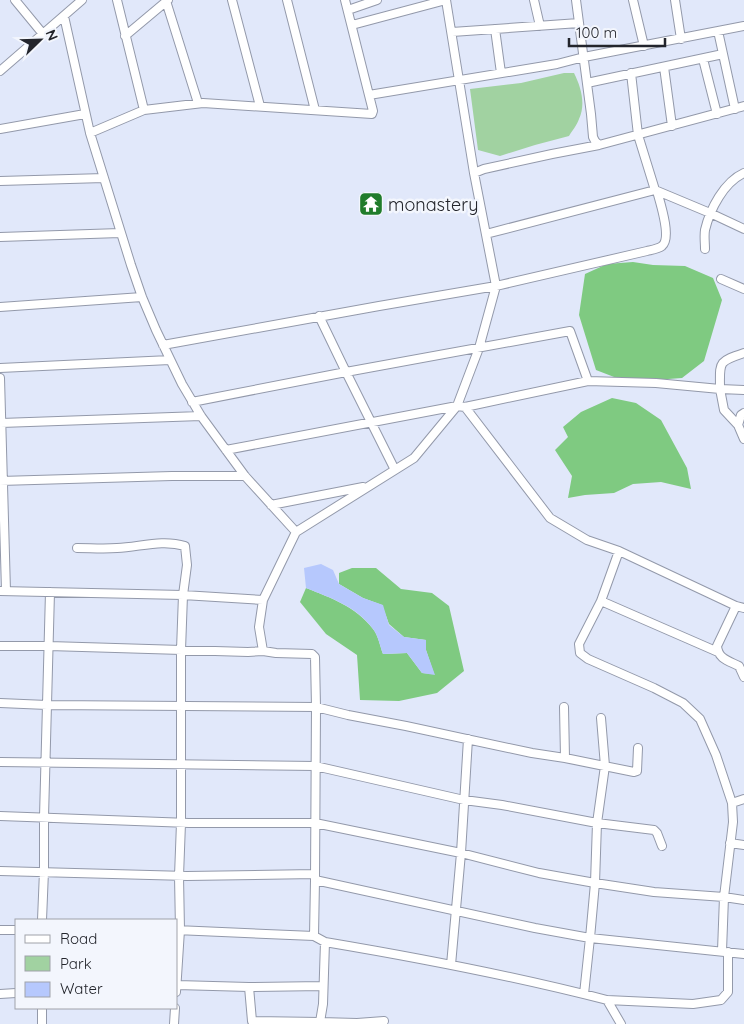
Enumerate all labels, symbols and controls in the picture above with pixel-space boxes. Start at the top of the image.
north arrow [15,15,65,65]
scale bar [569,15,665,47]
text: 100 m [576,23,617,42]
text: N [42,27,62,43]
temple icon: monastery [358,191,384,217]
place label: monastery [388,193,478,216]
legend [15,919,178,1009]
text: Road [60,929,97,948]
text: Park [60,954,92,973]
text: Water [60,979,103,998]

